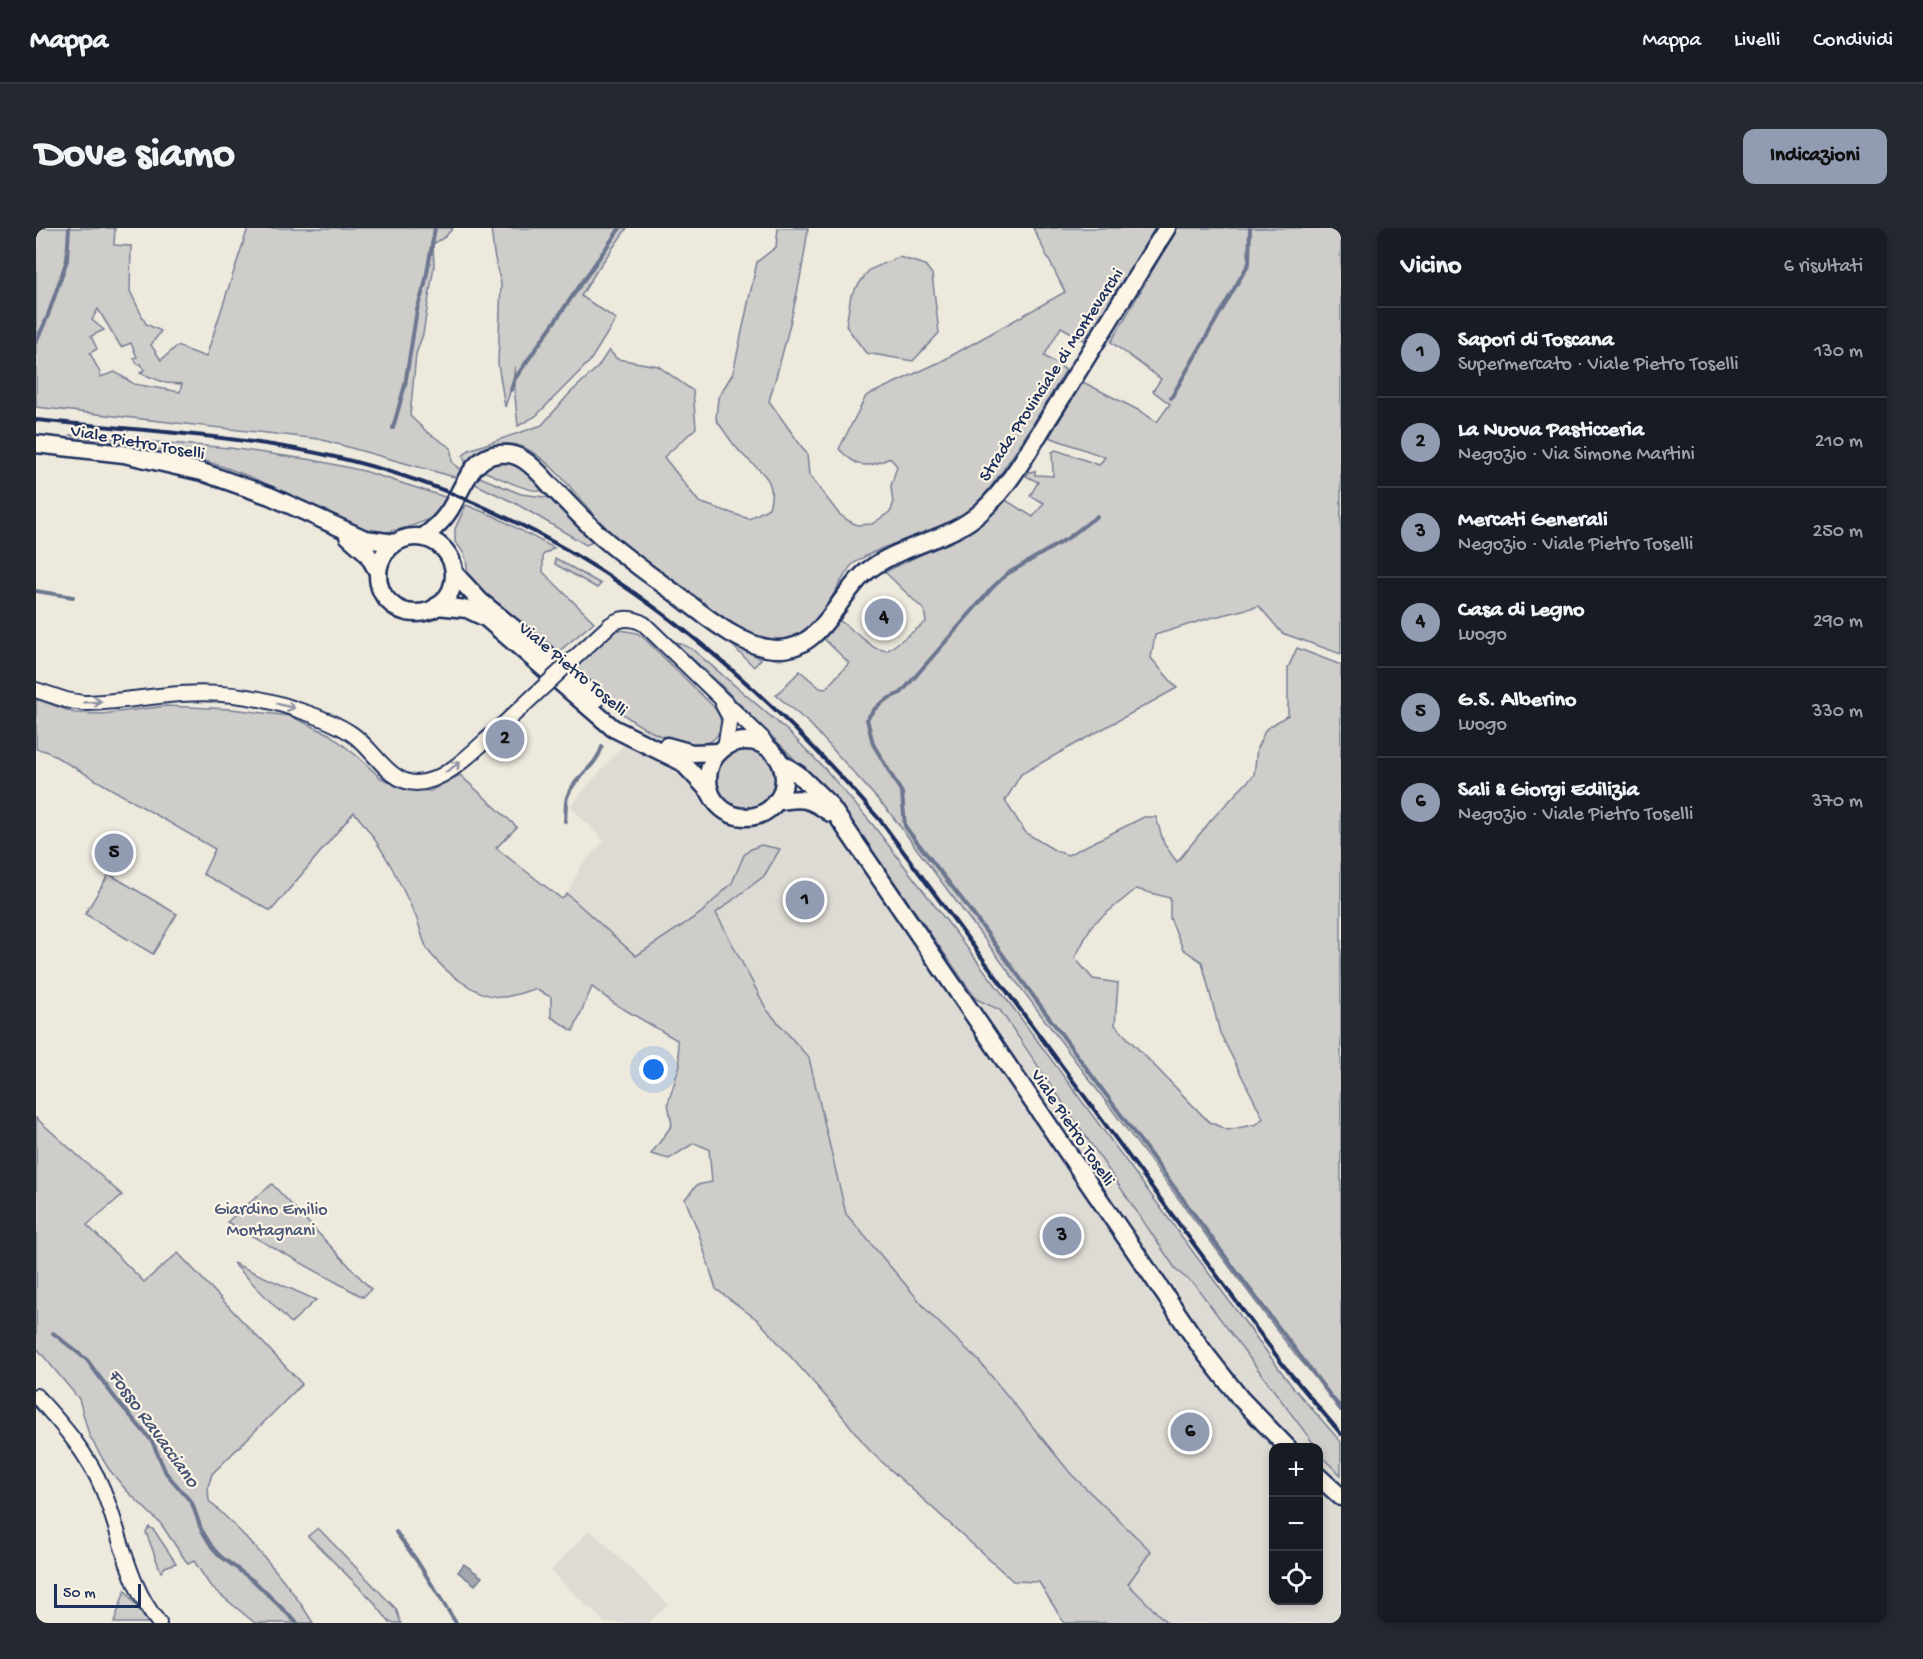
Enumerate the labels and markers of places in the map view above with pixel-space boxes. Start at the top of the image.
pin: 4 [864,596,904,640]
pin: 2 [486,716,524,762]
pin: 5 [94,830,134,876]
pin: 1 [786,878,824,922]
pin: 3 [1042,1214,1082,1258]
pin: 6 [1170,1410,1210,1454]

